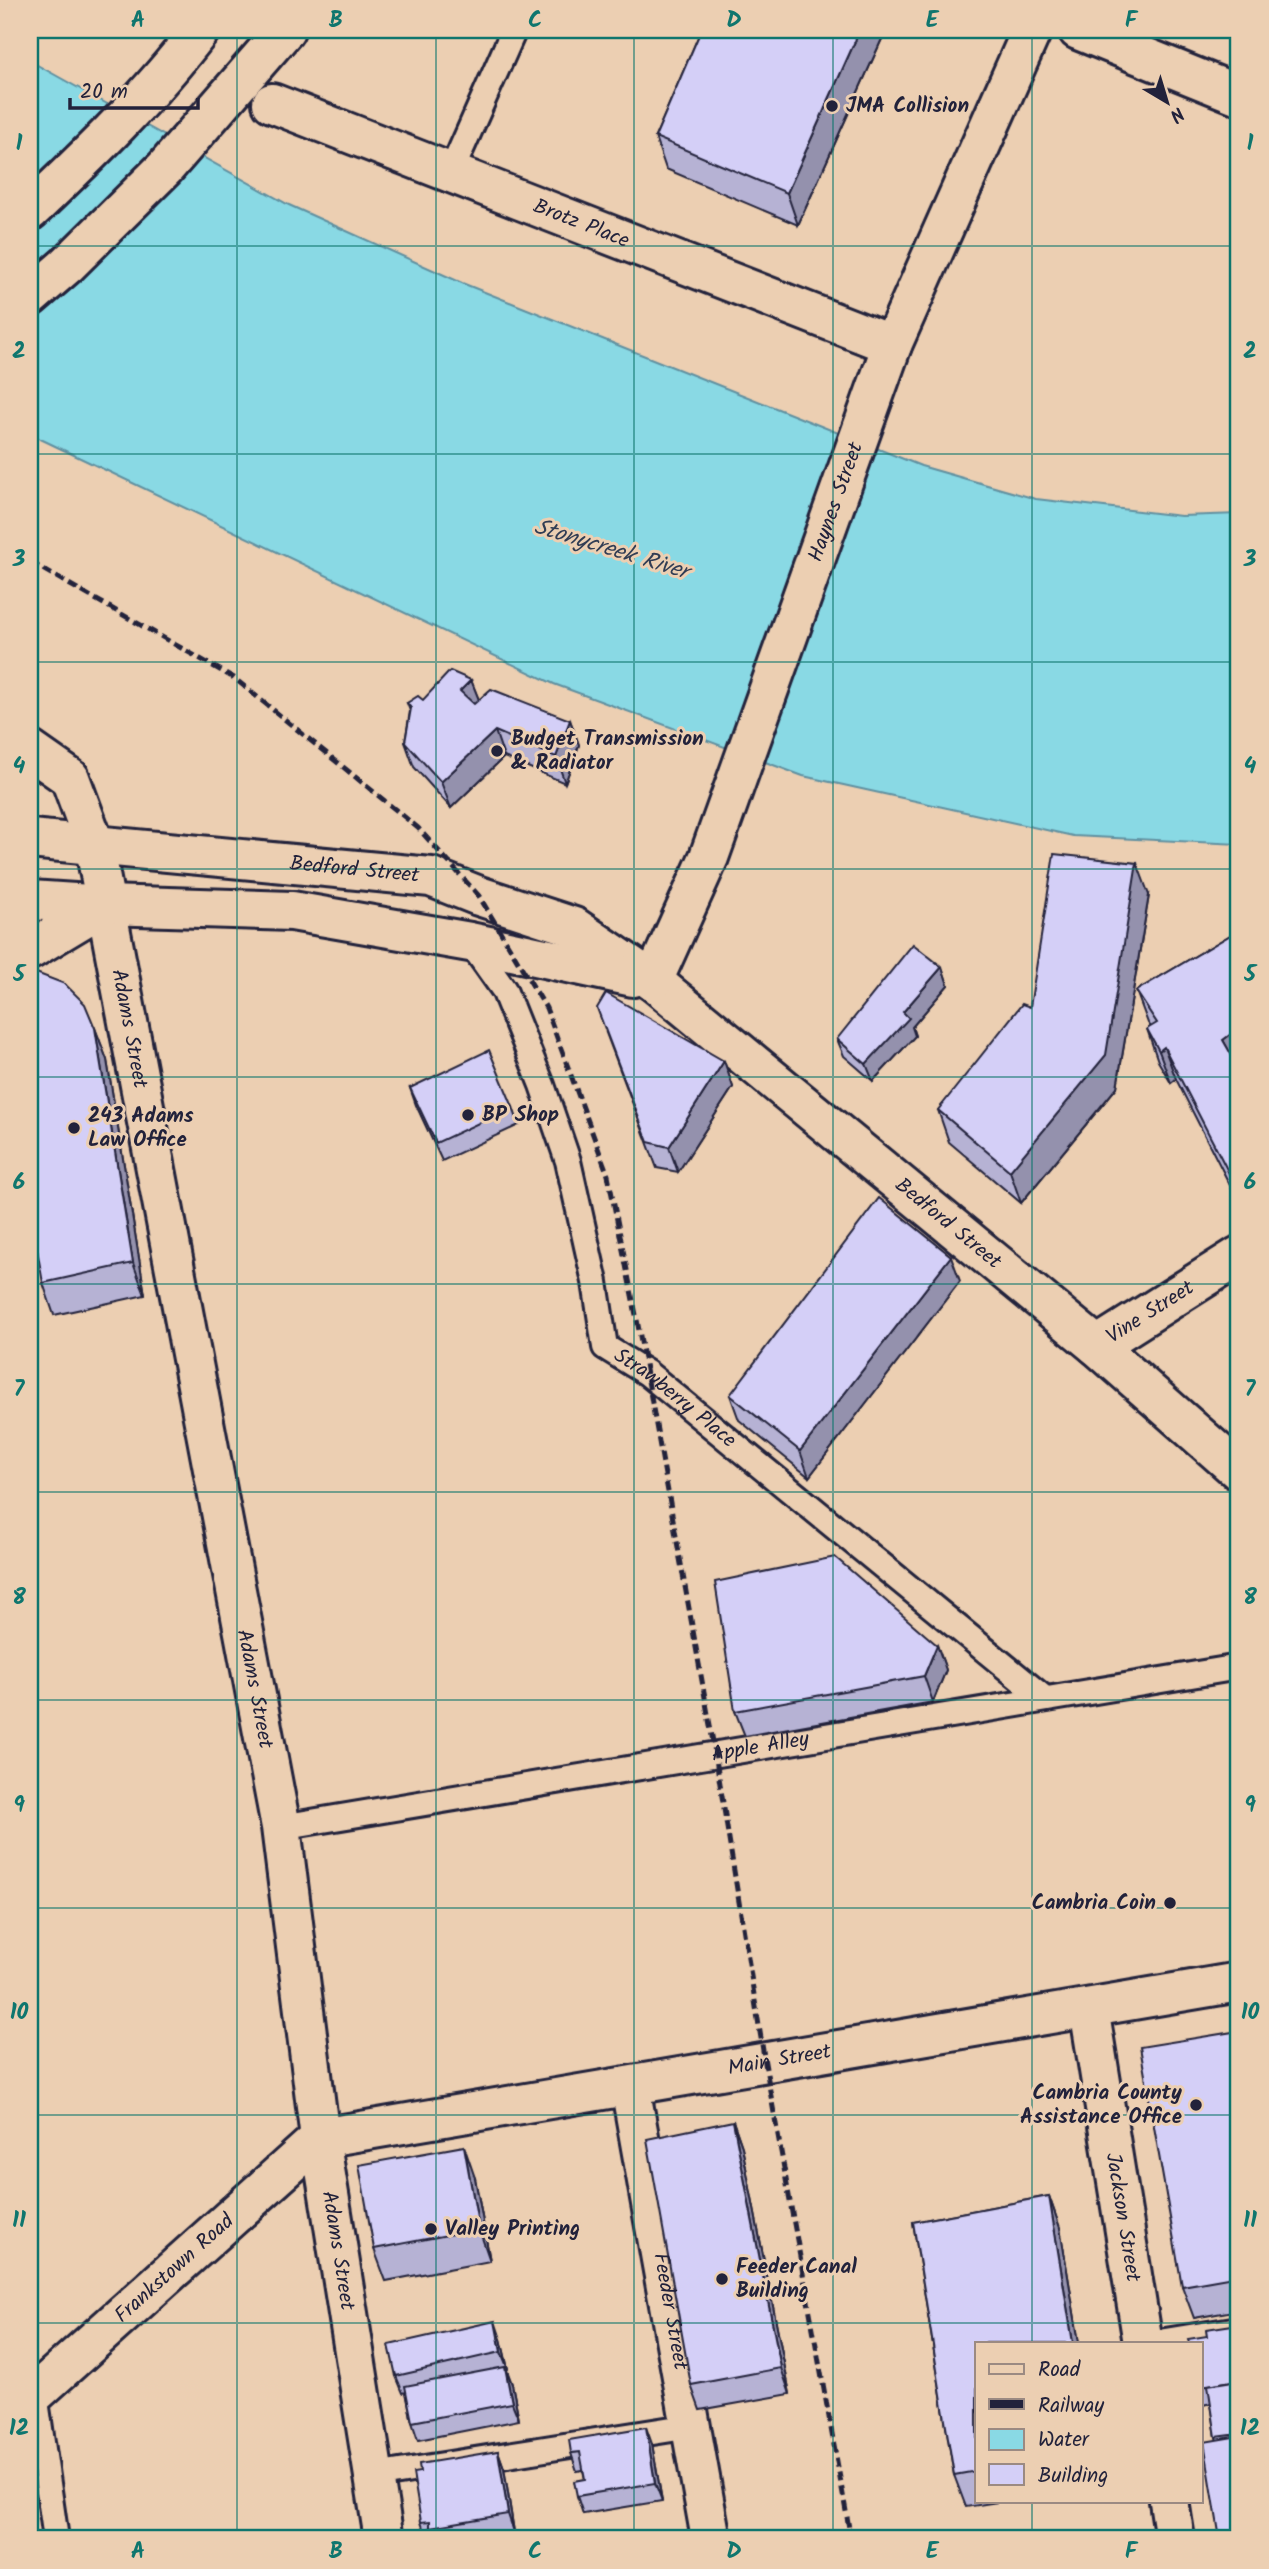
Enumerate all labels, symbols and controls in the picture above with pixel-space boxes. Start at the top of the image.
text: A [131,3,145,39]
text: B [329,3,343,39]
text: C [528,3,542,39]
text: D [726,3,742,39]
text: E [926,3,940,39]
text: F [1125,3,1139,39]
scale bar [70,66,198,110]
north arrow [1132,66,1202,136]
text: 20 m [80,76,128,109]
place label: JMA Collision [846,90,969,123]
marker: JMA Collision [824,98,840,114]
text: N [1162,98,1190,129]
text: 1 [16,126,23,162]
text: 1 [1247,126,1254,162]
street label: Brotz Place [528,190,635,258]
text: 2 [12,334,26,370]
text: 2 [1243,334,1257,370]
street label: Haynes Street [799,437,873,567]
water label: Stonycreek River [529,509,697,592]
text: 3 [12,542,26,578]
text: 3 [1243,542,1257,578]
place label: Budget Transmission & Radiator [511,723,704,780]
marker: Budget Transmission & Radiator [489,743,505,759]
text: 4 [13,749,26,785]
text: 4 [1244,749,1257,785]
street label: Bedford Street [288,847,422,892]
text: 5 [12,957,27,993]
text: 5 [1243,957,1258,993]
street label: Adams Street [102,966,157,1092]
place label: BP Shop [482,1099,559,1132]
place label: 243 Adams Law Office [88,1100,194,1157]
marker: BP Shop [460,1107,476,1123]
marker: 243 Adams Law Office [66,1120,82,1136]
text: 6 [13,1165,25,1201]
text: 6 [1244,1165,1256,1201]
street label: Bedford Street [887,1170,1009,1278]
street label: Vine Street [1100,1271,1201,1353]
street label: Strawberry Place [607,1340,744,1457]
text: 7 [14,1372,26,1408]
text: 7 [1245,1372,1257,1408]
text: 8 [12,1580,26,1616]
text: 8 [1243,1580,1257,1616]
street label: Adams Street [227,1627,282,1752]
street label: Apple Alley [709,1723,812,1771]
text: 9 [13,1788,25,1824]
text: 9 [1244,1788,1256,1824]
place label: Cambria Coin [1032,1887,1156,1920]
marker: Cambria Coin [1162,1895,1178,1911]
text: 10 [10,1995,29,2031]
text: 10 [1241,1995,1260,2031]
street label: Main Street [725,2035,834,2085]
place label: Cambria County Assistance Office [1020,2077,1182,2134]
marker: Cambria County Assistance Office [1188,2097,1204,2113]
street label: Jackson Street [1096,2150,1150,2285]
street label: Adams Street [312,2188,364,2314]
text: 11 [12,2203,26,2239]
text: 11 [1243,2203,1257,2239]
street label: Frankstown Road [107,2205,242,2331]
place label: Valley Printing [445,2213,580,2246]
marker: Valley Printing [423,2221,439,2237]
street label: Feeder Street [644,2250,697,2374]
place label: Feeder Canal Building [736,2251,857,2308]
marker: Feeder Canal Building [714,2271,730,2287]
legend [975,2342,1202,2502]
text: Road [1038,2354,1081,2387]
text: Railway [1038,2390,1104,2423]
text: 12 [9,2411,29,2447]
text: 12 [1240,2411,1260,2447]
text: Water [1038,2424,1090,2457]
text: Building [1038,2460,1108,2493]
text: A [131,2534,145,2569]
text: B [329,2534,343,2569]
text: C [528,2534,542,2569]
text: D [726,2534,742,2569]
text: E [926,2534,940,2569]
text: F [1125,2534,1139,2569]

